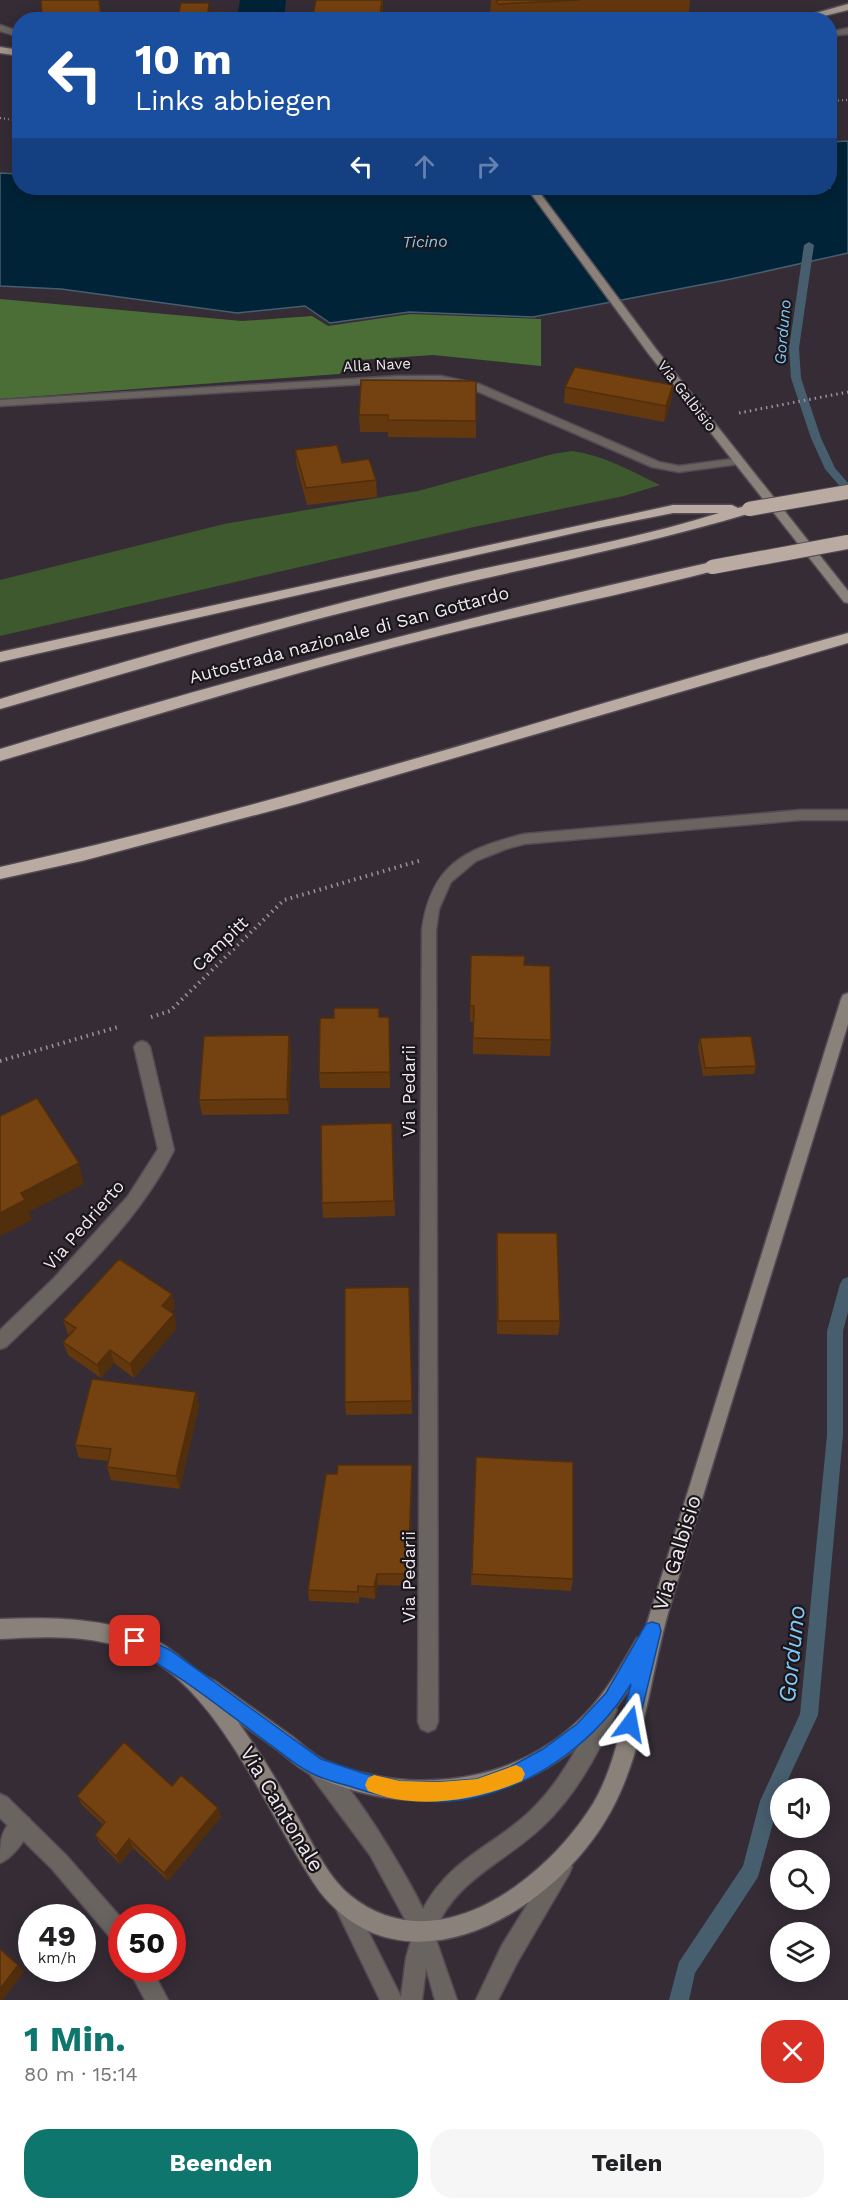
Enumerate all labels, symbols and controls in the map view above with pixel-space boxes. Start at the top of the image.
text: 10 m [135,35,232,84]
icon: left [36,36,114,114]
text: Links abbiegen [135,85,332,117]
icon: left [345,150,378,183]
icon: ahead [408,150,441,183]
icon: right [471,150,504,183]
water label: Ticino [402,232,448,251]
water label: Gorduno [770,299,795,365]
street label: Alla Nave [343,354,411,376]
street label: Via Galbisio [654,357,720,435]
street label: Autostrada nazionale di San Gottardo [187,582,511,687]
street label: Campitt [187,912,252,975]
street label: Via Pedarii [398,1045,419,1137]
street label: Via Pedrierto [39,1175,128,1274]
street label: Via Galbisio [647,1492,706,1614]
street label: Via Pedarii [398,1531,419,1623]
water label: Gorduno [773,1604,811,1704]
pin [109,1615,160,1666]
icon: arrive [118,1624,151,1657]
position arrow [598,1692,662,1756]
street label: Via Cantonale [235,1742,330,1876]
map controls [770,1778,830,1982]
button: sound [770,1778,830,1838]
button: search [770,1850,830,1910]
speed limit sign: 50 [108,1904,186,1982]
text: 49 [38,1918,76,1953]
button: layers [770,1922,830,1982]
text: km/h [38,1949,76,1967]
text: 1 Min. [24,2018,126,2060]
button: close [761,2020,824,2083]
text: 80 m · 15:14 [24,2062,138,2086]
button: Beenden [24,2129,418,2198]
button: Teilen [430,2129,824,2198]

